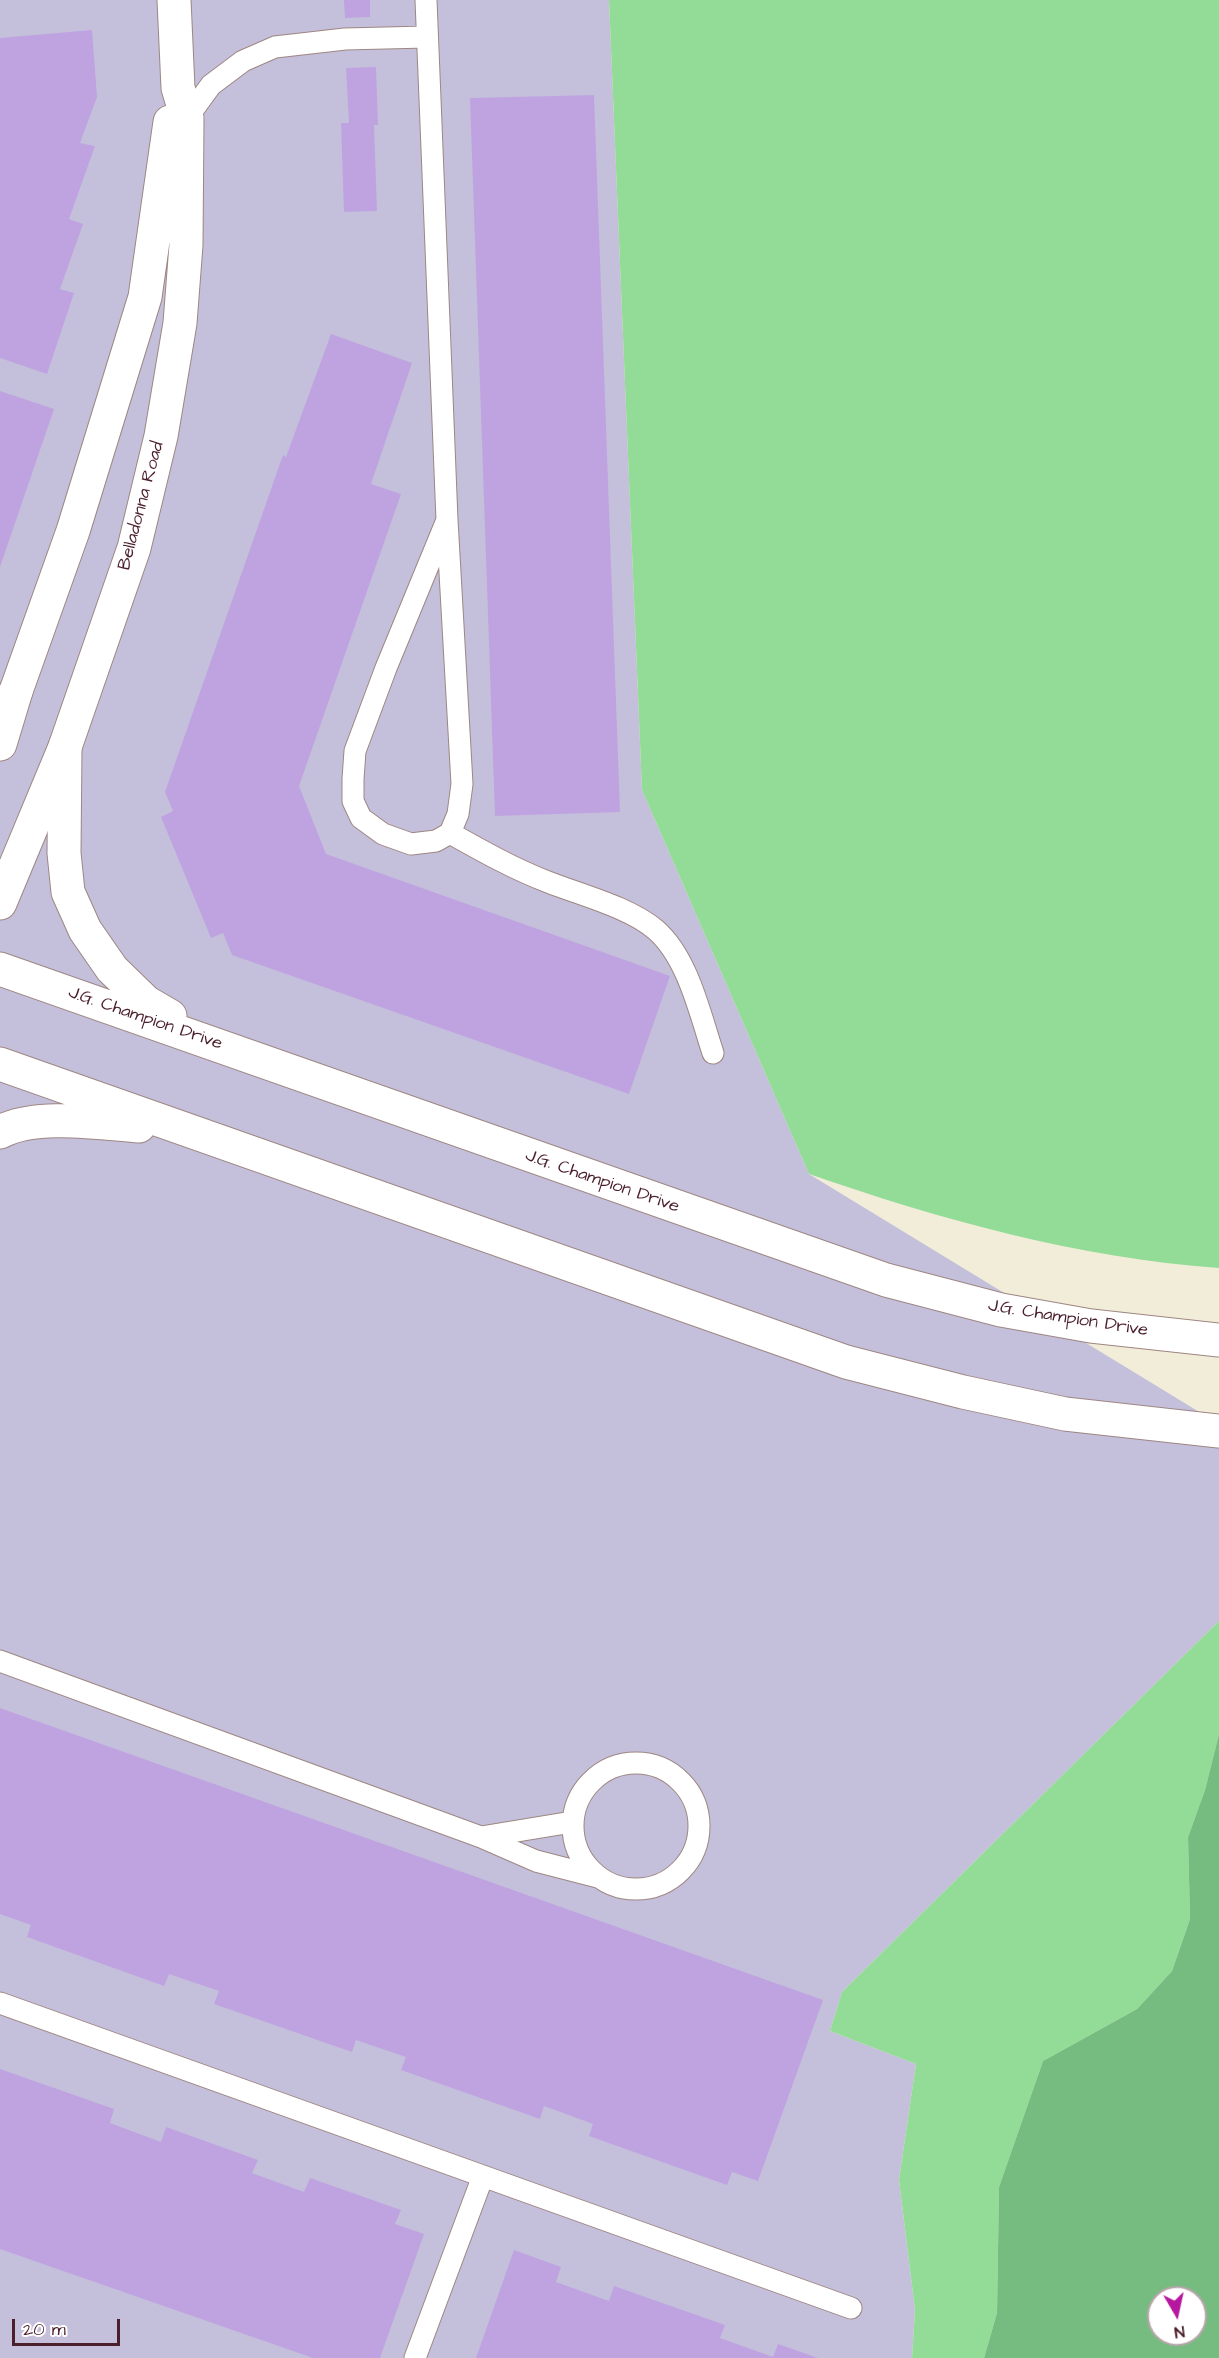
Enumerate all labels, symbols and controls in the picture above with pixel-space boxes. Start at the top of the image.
street label: Belladonna Road [114,439,170,573]
street label: J.G. Champion Drive [65,982,225,1056]
street label: J.G. Champion Drive [522,1145,682,1219]
street label: J.G. Champion Drive [987,1296,1149,1342]
north arrow [1147,2286,1207,2346]
scale bar [15,2307,123,2345]
text: 20 m [23,2317,66,2342]
text: N [1173,2320,1186,2343]

